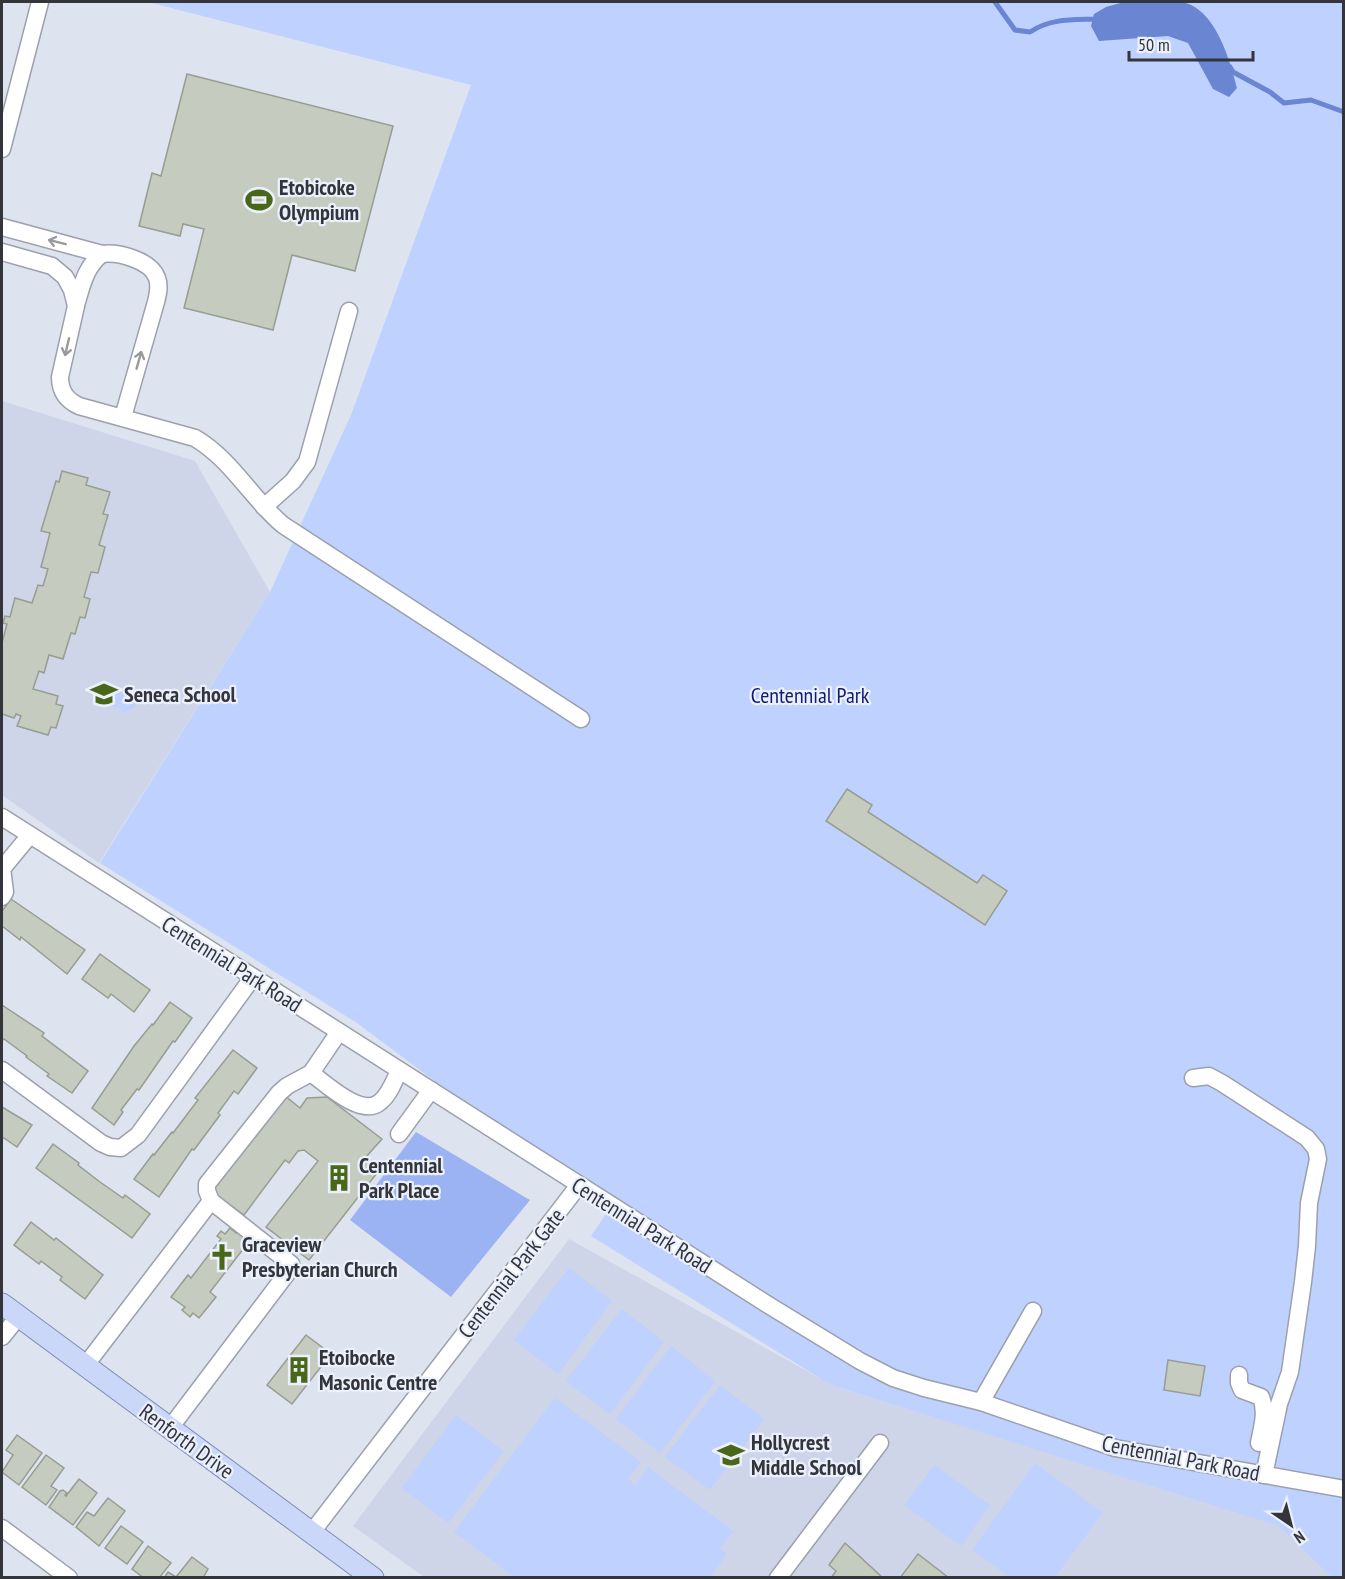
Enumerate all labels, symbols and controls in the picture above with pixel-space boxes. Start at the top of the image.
scale bar [1129,24,1254,62]
text: 50 m [1138,33,1170,56]
place label: Etobicoke Olympium [279,173,359,226]
sports icon: Etobicoke Olympium [244,185,274,215]
one-way arrow [48,235,67,247]
one-way arrow [60,337,72,356]
one-way arrow [134,351,145,370]
school or university icon: Seneca School [89,679,119,709]
place label: Seneca School [124,680,236,708]
park label: Centennial Park [751,681,870,709]
street label: Centennial Park Road [157,910,307,1018]
place label: Centennial Park Place [359,1151,443,1204]
building icon: Centennial Park Place [324,1163,354,1193]
street label: Centennial Park Road [567,1171,717,1279]
street label: Centennial Park Gate [452,1202,570,1344]
place label: Graceview Presbyterian Church [242,1230,398,1283]
church icon: Graceview Presbyterian Church [207,1242,237,1272]
place label: Etoibocke Masonic Centre [319,1343,438,1396]
building icon: Etoibocke Masonic Centre [284,1355,314,1385]
street label: Renforth Drive [134,1397,240,1485]
place label: Hollycrest Middle School [751,1428,862,1481]
street label: Centennial Park Road [1100,1429,1262,1487]
school or university icon: Hollycrest Middle School [716,1440,746,1470]
north arrow [1261,1495,1321,1555]
text: N [1290,1527,1309,1548]

